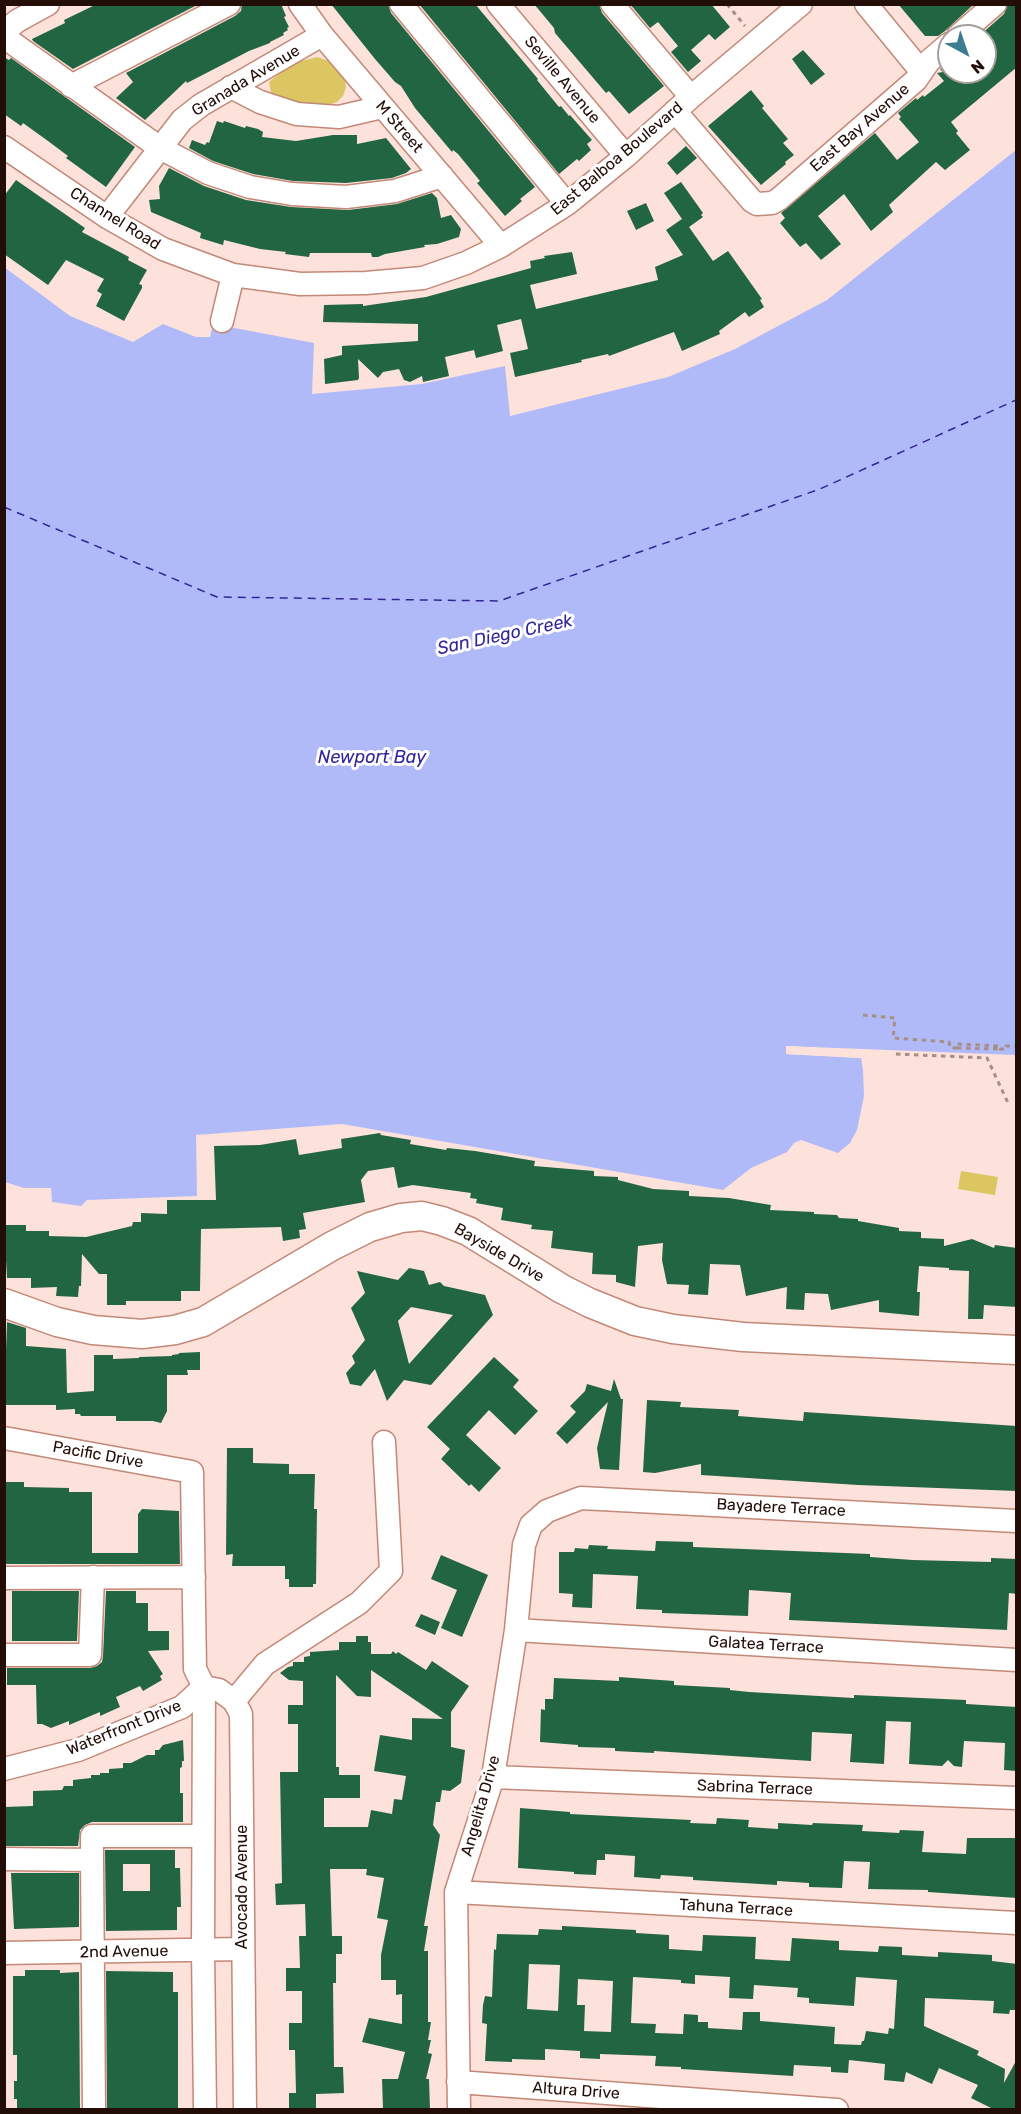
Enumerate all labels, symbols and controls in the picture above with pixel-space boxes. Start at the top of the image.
north arrow [937,24,997,84]
street label: Seville Avenue [520,32,604,128]
street label: Granada Avenue [189,41,303,121]
text: N [967,56,988,78]
street label: East Bay Avenue [807,80,913,176]
street label: M Street [371,97,427,157]
street label: East Balboa Boulevard [547,98,687,220]
street label: Channel Road [66,183,164,255]
water label: San Diego Creek [435,610,575,660]
water label: Newport Bay [318,747,426,769]
street label: Bayside Drive [451,1219,547,1287]
street label: Pacific Drive [51,1438,145,1472]
street label: Bayadere Terrace [716,1495,846,1521]
street label: Galatea Terrace [708,1632,824,1658]
street label: Waterfront Drive [64,1696,184,1760]
street label: Angelita Drive [457,1753,505,1859]
street label: Sabrina Terrace [697,1776,813,1800]
street label: Avocado Avenue [232,1825,252,1949]
street label: Tahuna Terrace [679,1895,793,1921]
street label: 2nd Avenue [80,1942,168,1962]
street label: Altura Drive [532,2078,620,2104]

